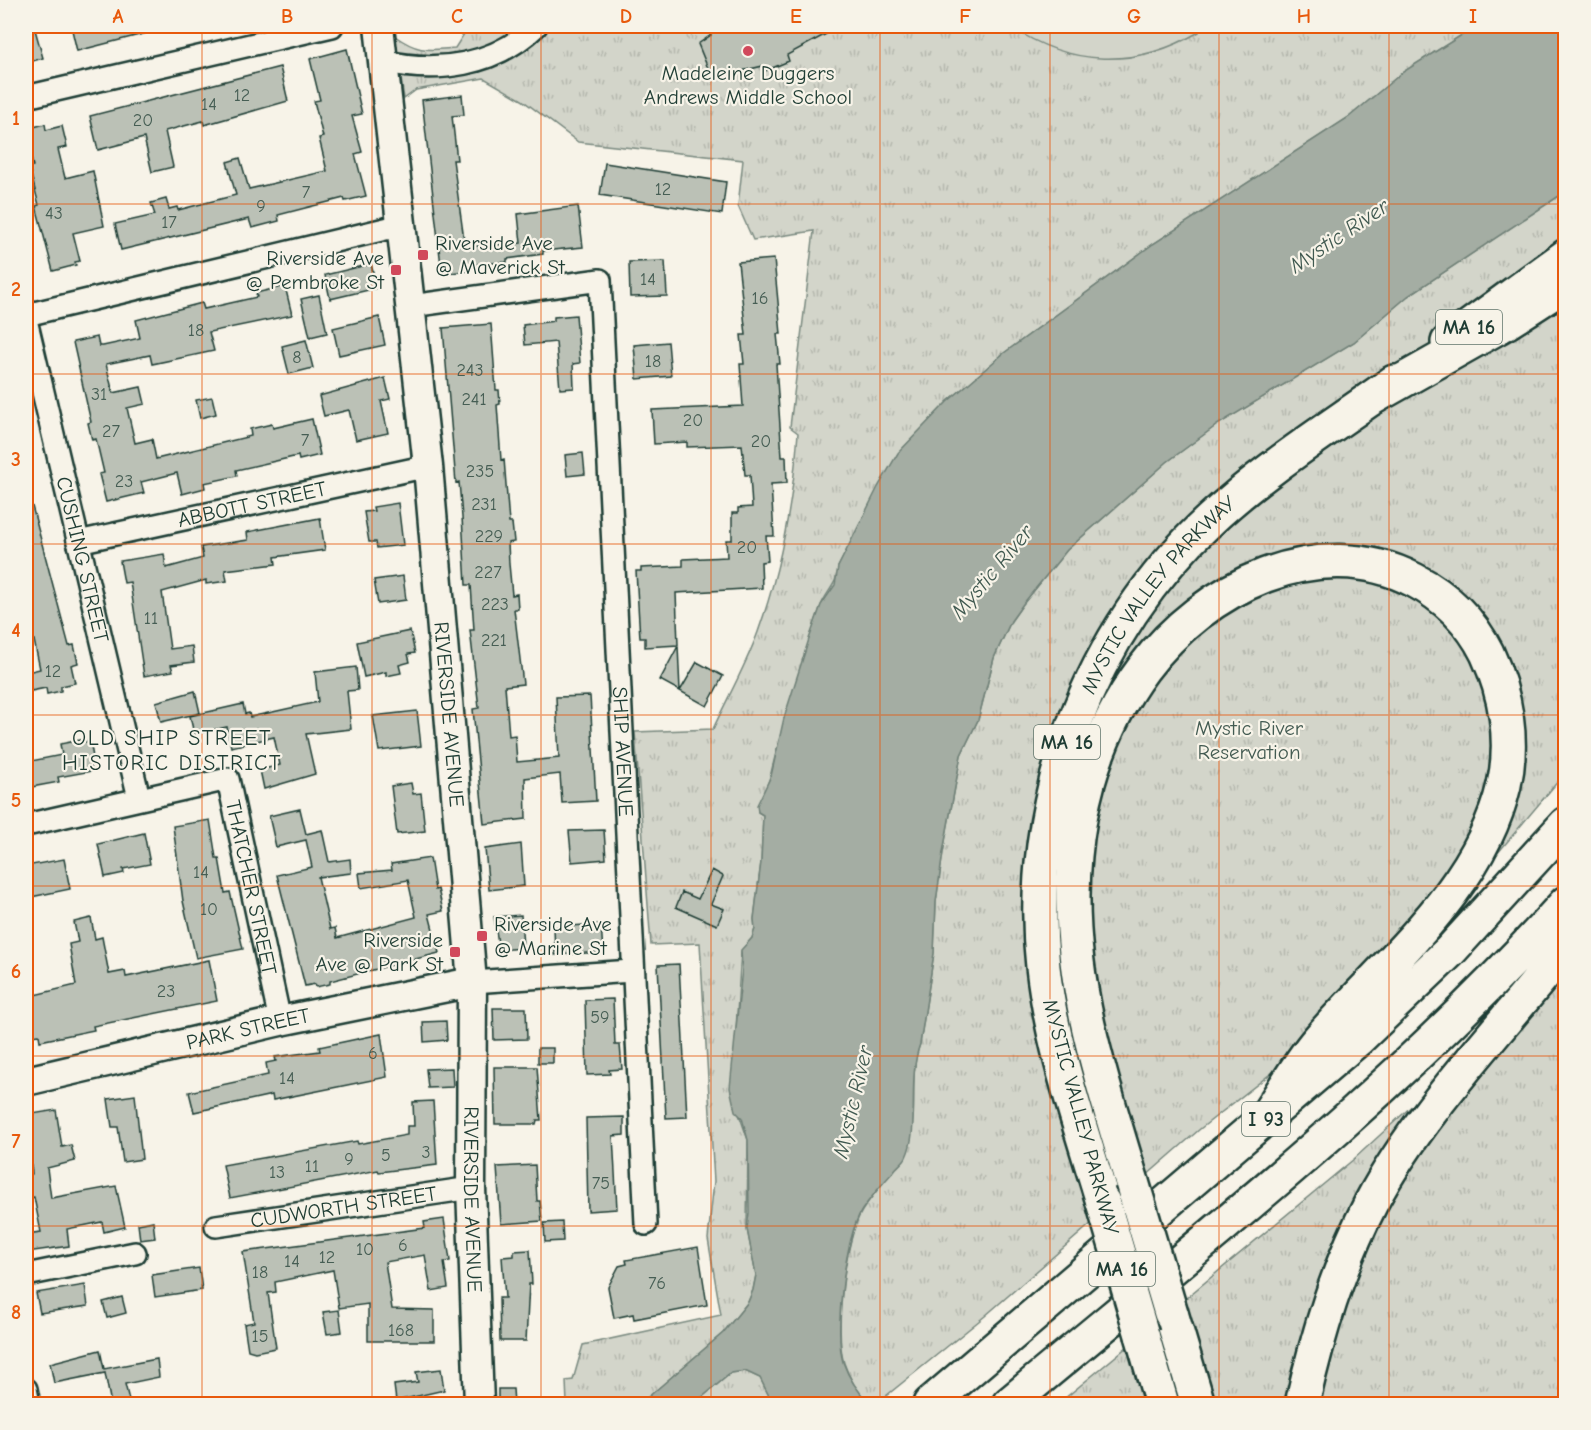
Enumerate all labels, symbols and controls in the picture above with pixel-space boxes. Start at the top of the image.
text: A [112,5,124,28]
text: B [281,5,293,28]
text: C [451,5,463,28]
text: D [620,5,632,28]
text: E [790,5,802,28]
text: F [959,5,971,28]
text: G [1127,5,1141,28]
text: H [1297,5,1311,28]
text: I [1469,5,1477,28]
marker: Madeleine Duggers Andrews Middle School [741,44,755,58]
place label: Madeleine Duggers Andrews Middle School [644,61,852,109]
house number: 12 [234,85,250,106]
house number: 14 [201,94,217,115]
text: 1 [12,107,20,130]
house number: 20 [133,110,153,131]
house number: 12 [655,179,671,200]
house number: 7 [302,182,311,203]
water label: Mystic River [1283,193,1395,279]
house number: 9 [256,196,266,217]
house number: 43 [45,203,63,224]
house number: 17 [161,212,177,233]
place label: Riverside Ave @ Maverick St [435,231,566,279]
place label: Riverside Ave @ Pembroke St [246,246,385,294]
marker: Riverside Ave @ Maverick St [416,248,430,262]
marker: Riverside Ave @ Pembroke St [389,263,403,277]
house number: 14 [640,269,656,290]
text: 2 [11,278,21,301]
house number: 16 [752,288,768,309]
road number: MA 16 [1436,310,1502,344]
house number: 18 [188,320,204,341]
house number: 8 [292,347,302,368]
house number: 18 [645,351,661,372]
house number: 243 [456,360,484,381]
house number: 31 [91,384,107,405]
house number: 241 [461,389,487,410]
house number: 20 [683,410,703,431]
house number: 27 [102,421,120,442]
house number: 7 [301,430,310,451]
house number: 20 [751,431,771,452]
text: 3 [11,448,21,471]
house number: 235 [466,461,494,482]
house number: 23 [115,471,133,492]
street label: CUSHING STREET [51,474,114,645]
street label: ABBOTT STREET [175,476,329,532]
street label: MYSTIC VALLEY PARKWAY [1076,490,1241,698]
house number: 231 [471,494,497,515]
water label: Mystic River [945,519,1040,625]
house number: 229 [475,526,503,547]
house number: 20 [737,537,757,558]
house number: 227 [474,562,502,583]
house number: 223 [481,594,509,615]
house number: 11 [144,608,158,629]
text: 4 [11,619,21,642]
street label: RIVERSIDE AVENUE [429,621,469,808]
house number: 221 [481,630,507,651]
house number: 12 [45,661,61,682]
street label: SHIP AVENUE [608,686,638,817]
park label: Mystic River Reservation [1195,716,1304,764]
district label: OLD SHIP STREET HISTORIC DISTRICT [62,725,282,776]
road number: MA 16 [1034,725,1100,759]
text: 5 [11,789,21,812]
street label: THATCHER STREET [221,798,282,977]
house number: 14 [193,862,209,883]
house number: 10 [200,899,218,920]
place label: Riverside Ave @ Marine St [494,912,612,960]
place label: Riverside Ave @ Park St [316,928,444,976]
marker: Riverside Ave @ Marine St [475,929,489,943]
marker: Riverside Ave @ Park St [448,945,462,959]
text: 6 [11,960,21,983]
house number: 23 [157,981,175,1002]
street label: MYSTIC VALLEY PARKWAY [1038,996,1124,1238]
street label: PARK STREET [184,1003,312,1055]
house number: 59 [590,1007,610,1028]
water label: Mystic River [827,1042,879,1162]
house number: 6 [368,1043,378,1064]
house number: 14 [279,1068,295,1089]
road number: I 93 [1242,1102,1290,1136]
street label: RIVERSIDE AVENUE [459,1106,487,1293]
text: 7 [12,1130,21,1153]
house number: 3 [421,1142,431,1163]
house number: 5 [381,1145,391,1166]
house number: 9 [344,1149,354,1170]
house number: 11 [305,1156,319,1177]
house number: 13 [269,1162,285,1183]
house number: 75 [592,1173,610,1194]
street label: CUDWORTH STREET [249,1181,438,1233]
house number: 6 [398,1235,408,1256]
house number: 10 [356,1239,374,1260]
house number: 12 [319,1247,335,1268]
house number: 14 [284,1251,300,1272]
road number: MA 16 [1089,1252,1155,1286]
house number: 18 [252,1262,268,1283]
house number: 76 [648,1273,666,1294]
text: 8 [11,1301,21,1324]
house number: 168 [388,1320,414,1341]
house number: 15 [252,1326,268,1347]

